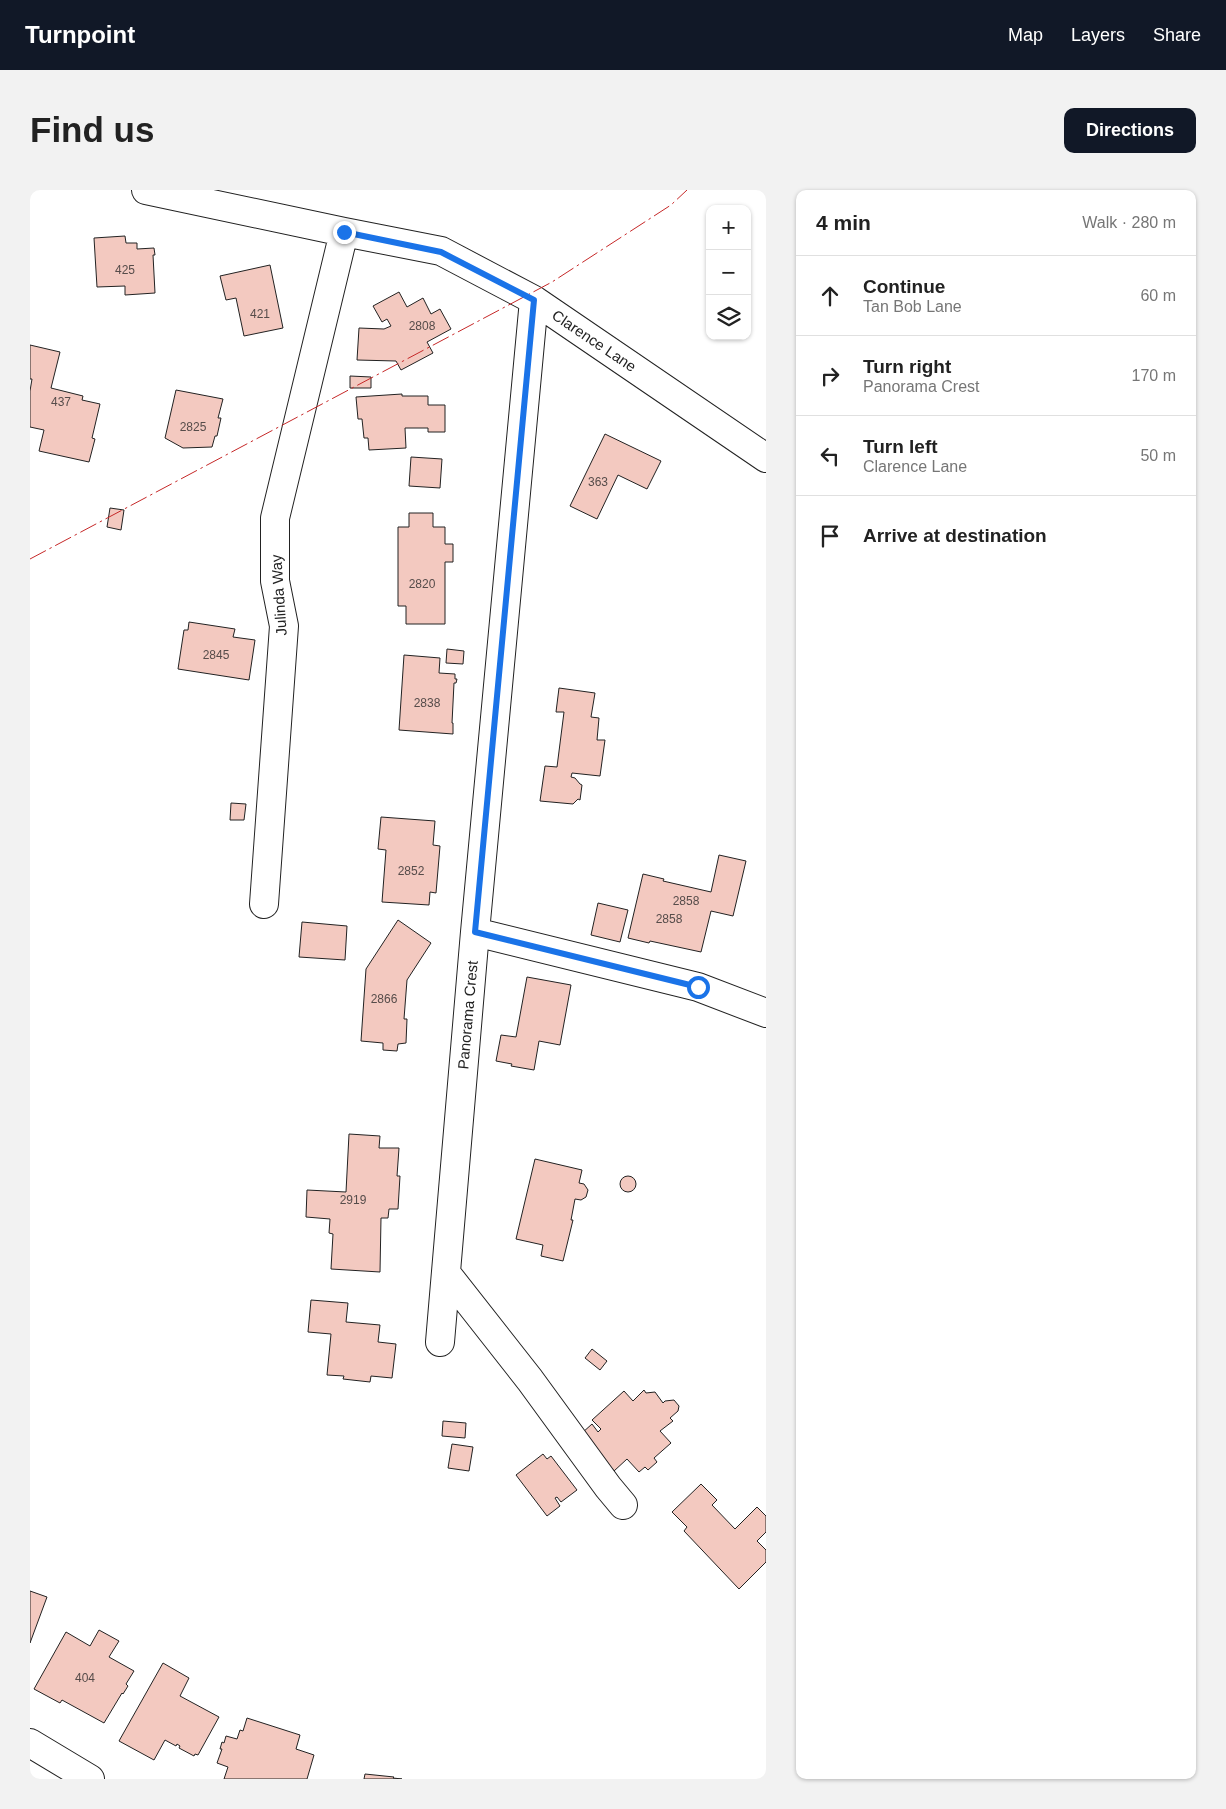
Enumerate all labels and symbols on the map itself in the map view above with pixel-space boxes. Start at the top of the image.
route end [333,221,356,244]
house number: 425 [115,263,135,277]
street label: Clarence Lane [549,306,639,375]
house number: 421 [250,307,270,321]
house number: 2808 [409,319,436,333]
house number: 437 [51,395,71,409]
house number: 2825 [180,420,207,434]
house number: 363 [588,475,608,489]
street label: Julinda Way [267,553,290,636]
house number: 2820 [409,577,436,591]
house number: 2845 [203,648,230,662]
house number: 2838 [414,696,441,710]
house number: 2852 [398,864,425,878]
house number: 2858 [673,894,700,908]
house number: 2858 [656,912,683,926]
street label: Panorama Crest [454,959,481,1070]
route start [687,976,710,999]
house number: 2866 [371,992,398,1006]
house number: 2919 [340,1193,367,1207]
house number: 404 [75,1671,95,1685]

